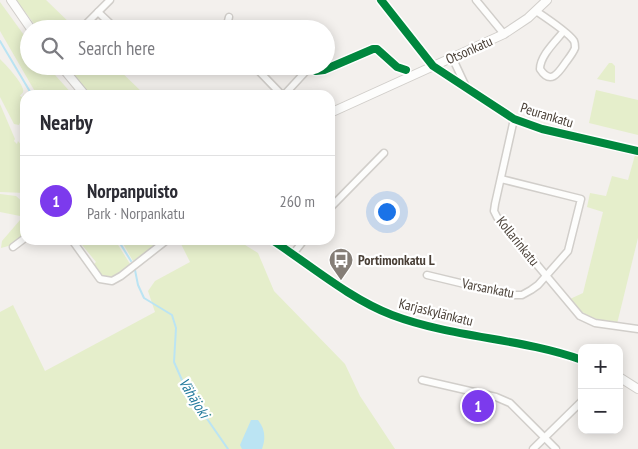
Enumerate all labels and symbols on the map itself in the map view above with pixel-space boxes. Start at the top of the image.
street label: Otsonkatu [443,32,495,68]
street label: Peurankatu [518,98,576,132]
your location [374,199,400,225]
street label: Kollarinkatu [493,213,543,269]
bus stop icon: Portimonkatu L [328,247,354,281]
place label: Portimonkatu L [358,251,435,269]
street label: Varsankatu [459,274,516,302]
street label: Karjaskylänkatu [397,294,475,330]
water label: Vähäjoki [175,374,215,423]
pin: 1 [462,387,494,425]

